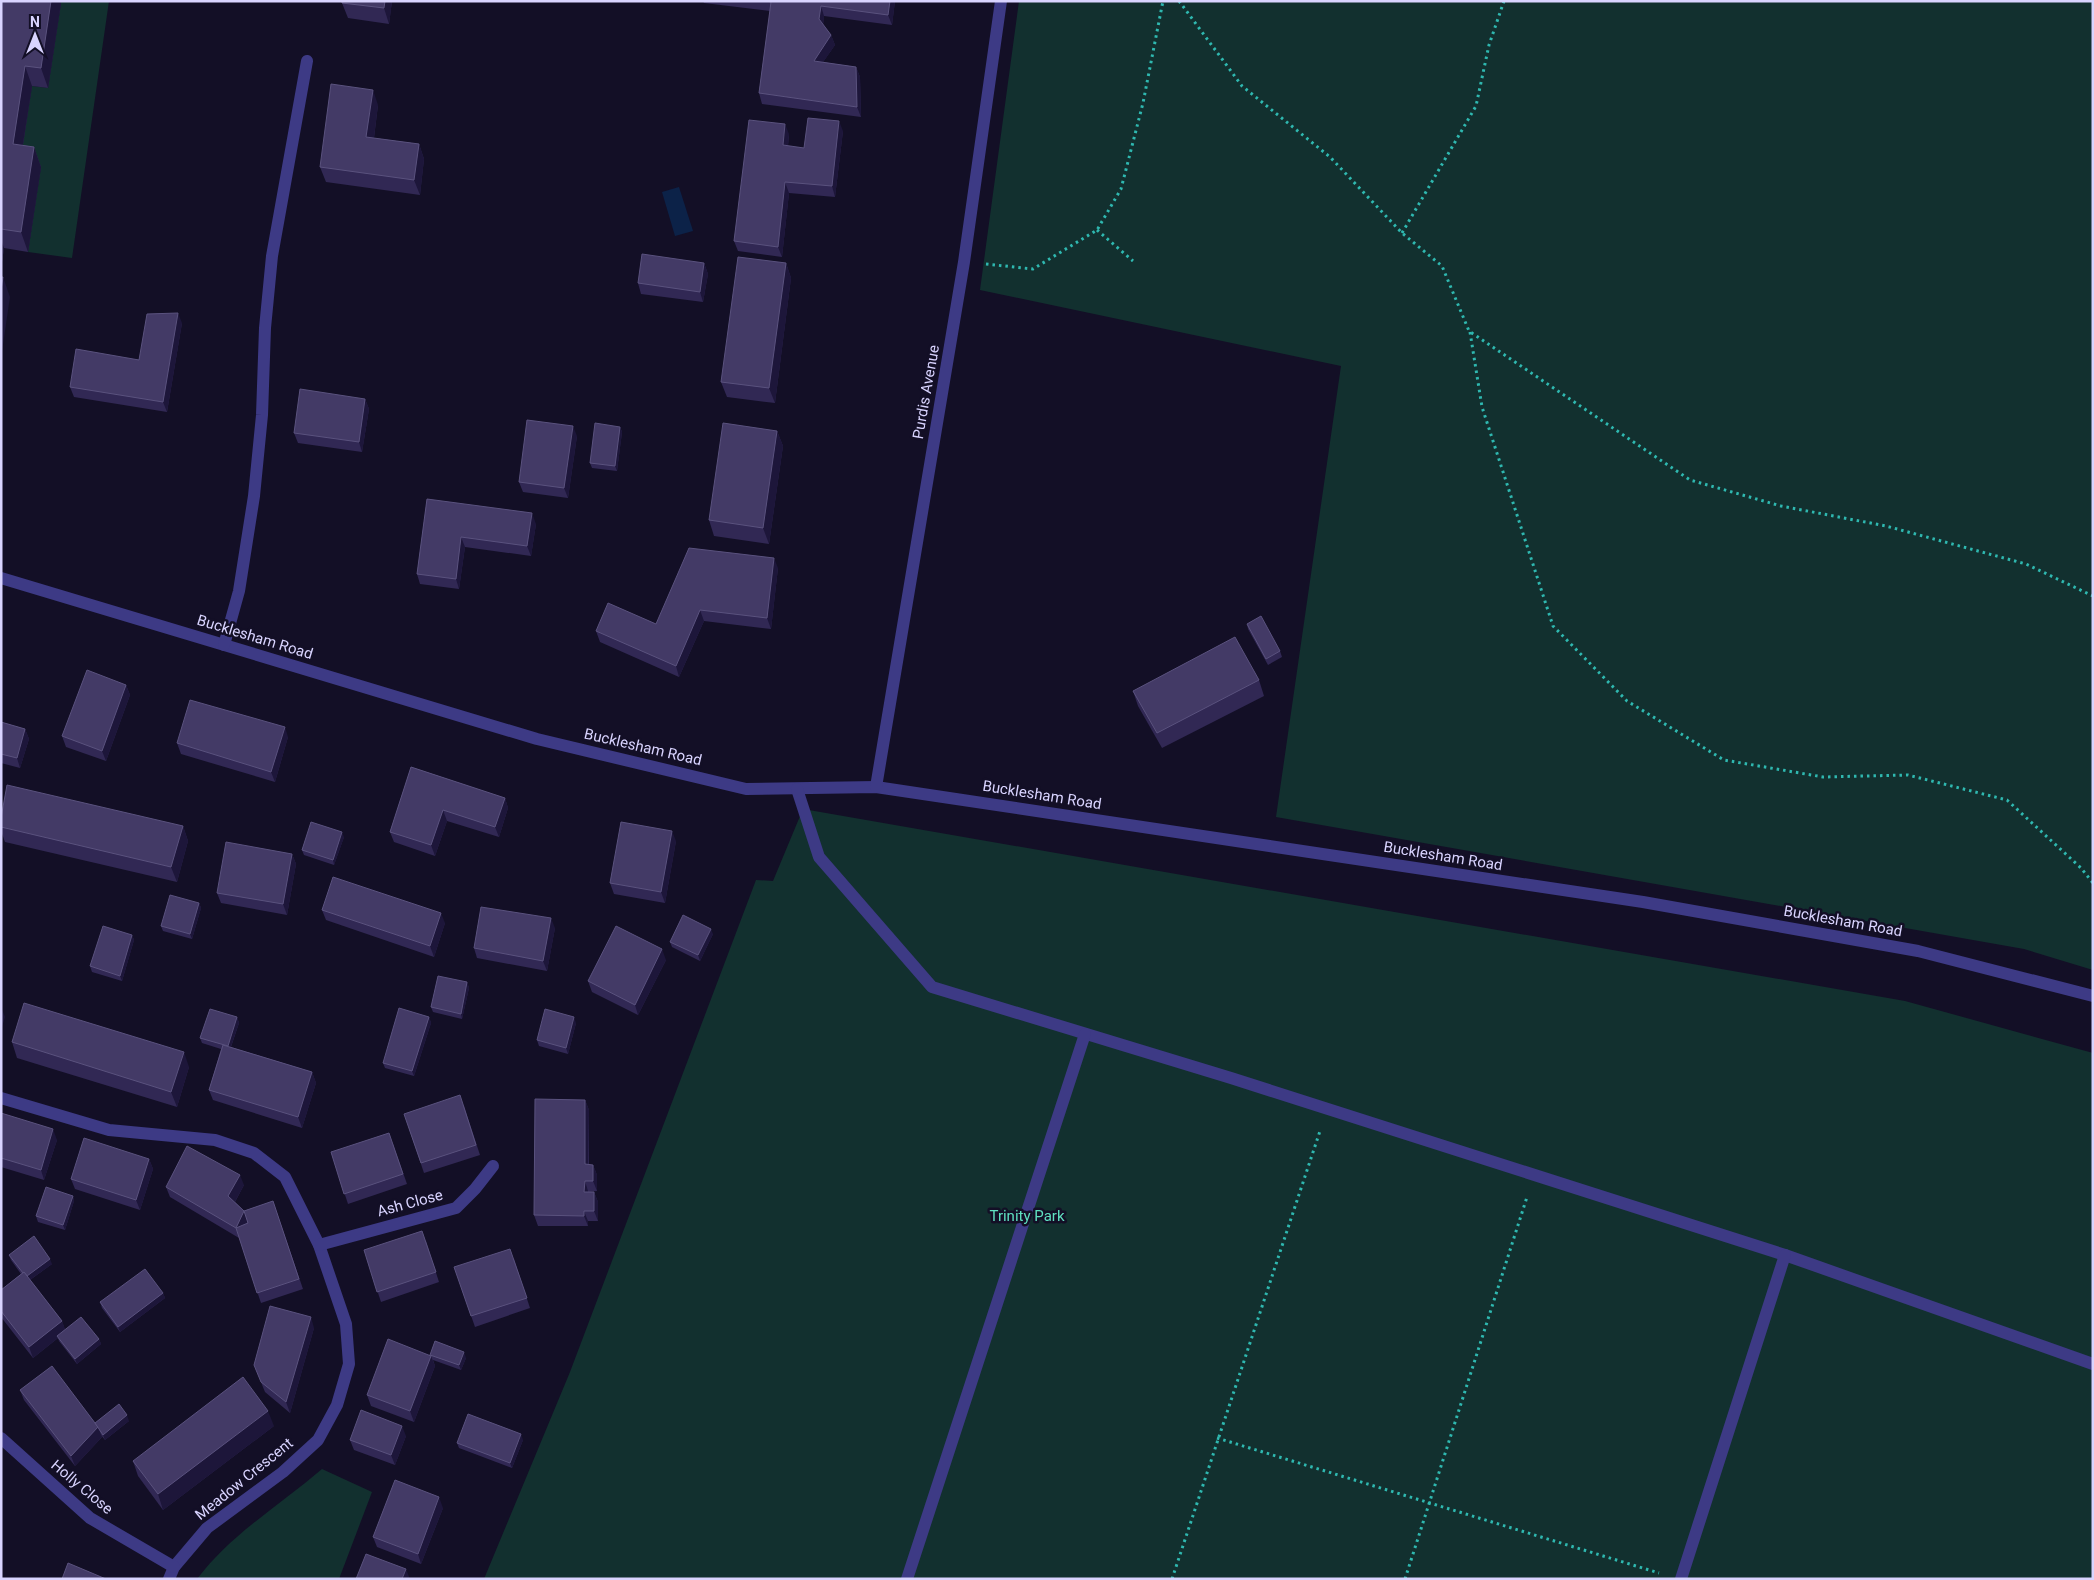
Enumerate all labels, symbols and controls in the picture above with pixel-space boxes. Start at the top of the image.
north arrow [10,10,60,60]
text: N [30,14,40,30]
street label: Purdis Avenue [909,343,943,440]
street label: Bucklesham Road [195,611,315,663]
street label: Bucklesham Road [582,725,704,769]
street label: Bucklesham Road [981,777,1103,813]
street label: Bucklesham Road [1382,838,1504,874]
street label: Bucklesham Road [1782,902,1904,940]
street label: Ash Close [375,1186,445,1220]
park label: Trinity Park [989,1207,1065,1225]
street label: Meadow Crescent [191,1434,297,1524]
street label: Holly Close [47,1456,117,1518]

